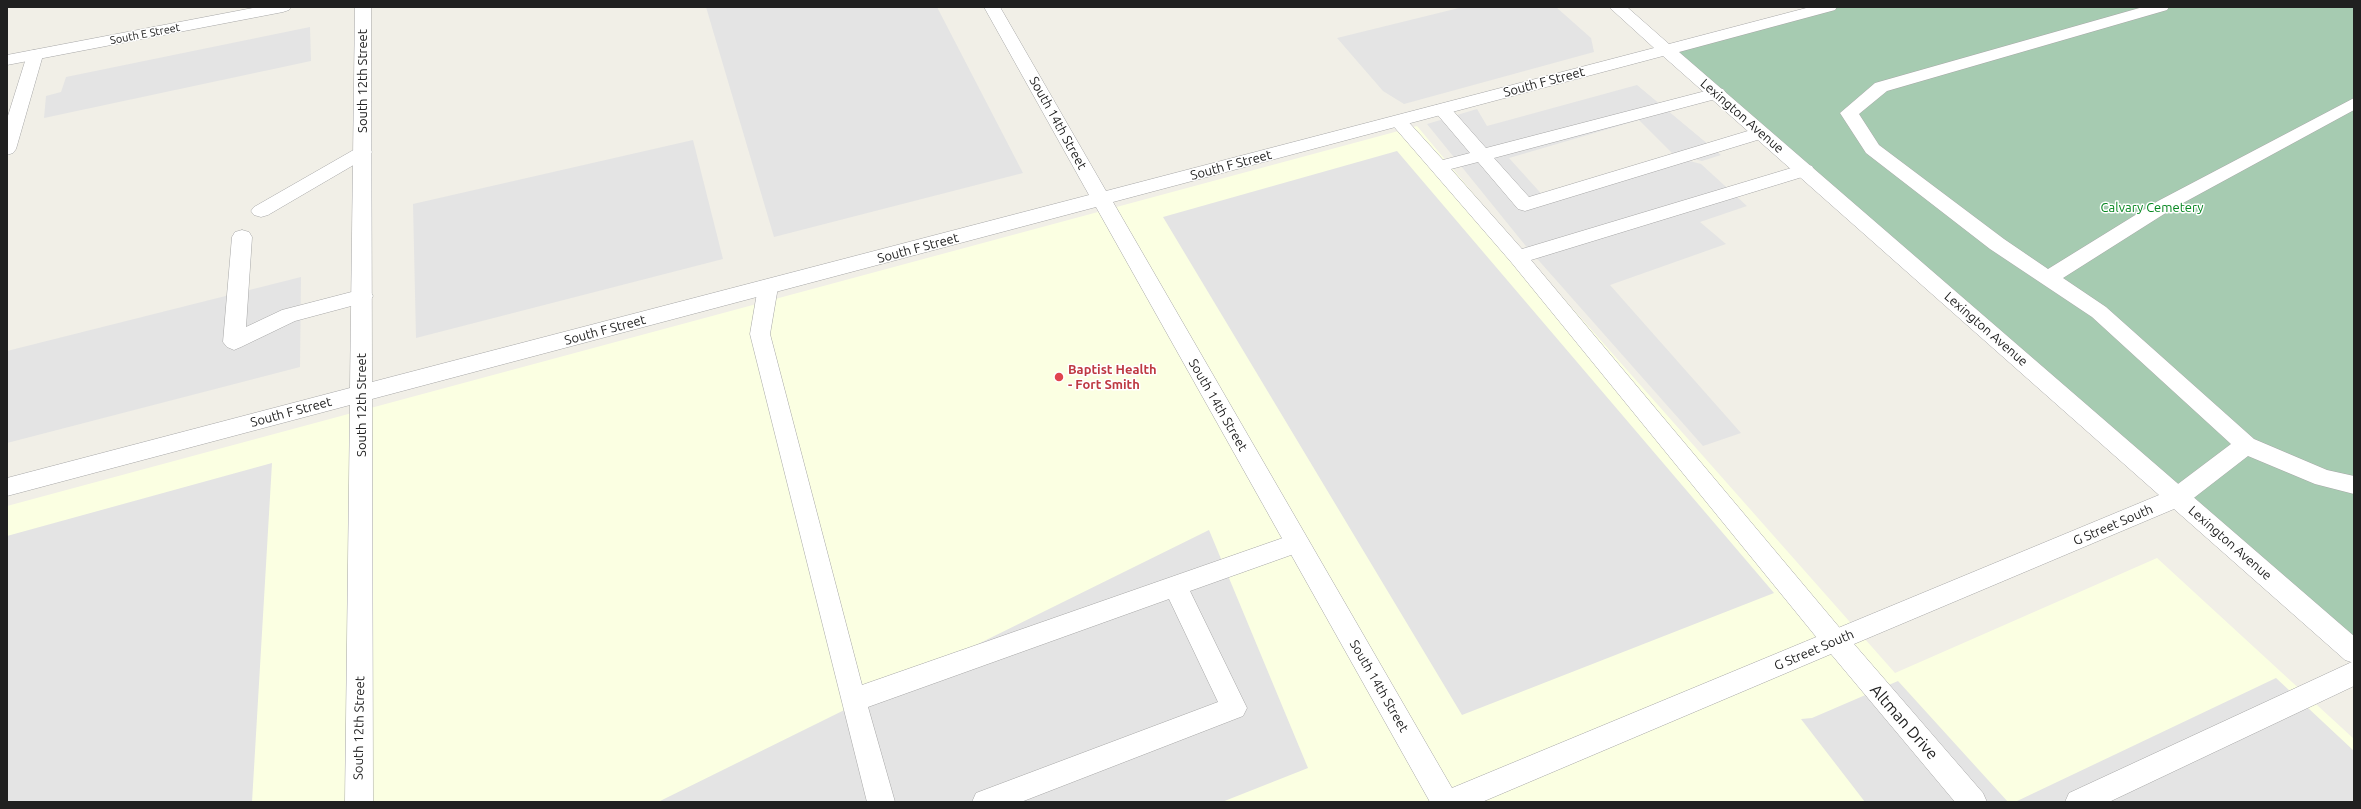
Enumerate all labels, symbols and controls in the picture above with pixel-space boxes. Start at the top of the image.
street label: South E Street [109,21,181,47]
street label: South 12th Street [355,29,371,133]
street label: South F Street [1502,64,1586,100]
street label: South 14th Street [1026,74,1090,172]
street label: Lexington Avenue [1697,76,1787,156]
street label: South F Street [1189,147,1273,183]
park label: Calvary Cemetery [2101,200,2203,216]
street label: South F Street [876,230,960,266]
street label: Lexington Avenue [1941,289,2031,369]
street label: South F Street [563,312,647,348]
street label: South 12th Street [354,353,370,457]
street label: South 14th Street [1185,356,1251,454]
place label: Baptist Health - Fort Smith [1068,362,1157,393]
marker: Baptist Health - Fort Smith [1053,371,1065,383]
street label: South F Street [249,394,333,430]
street label: G Street South [2071,501,2155,549]
street label: Lexington Avenue [2185,503,2275,583]
street label: G Street South [1772,626,1856,674]
street label: South 14th Street [1346,637,1412,735]
street label: South 12th Street [350,676,368,780]
street label: Altman Drive [1866,680,1942,764]

